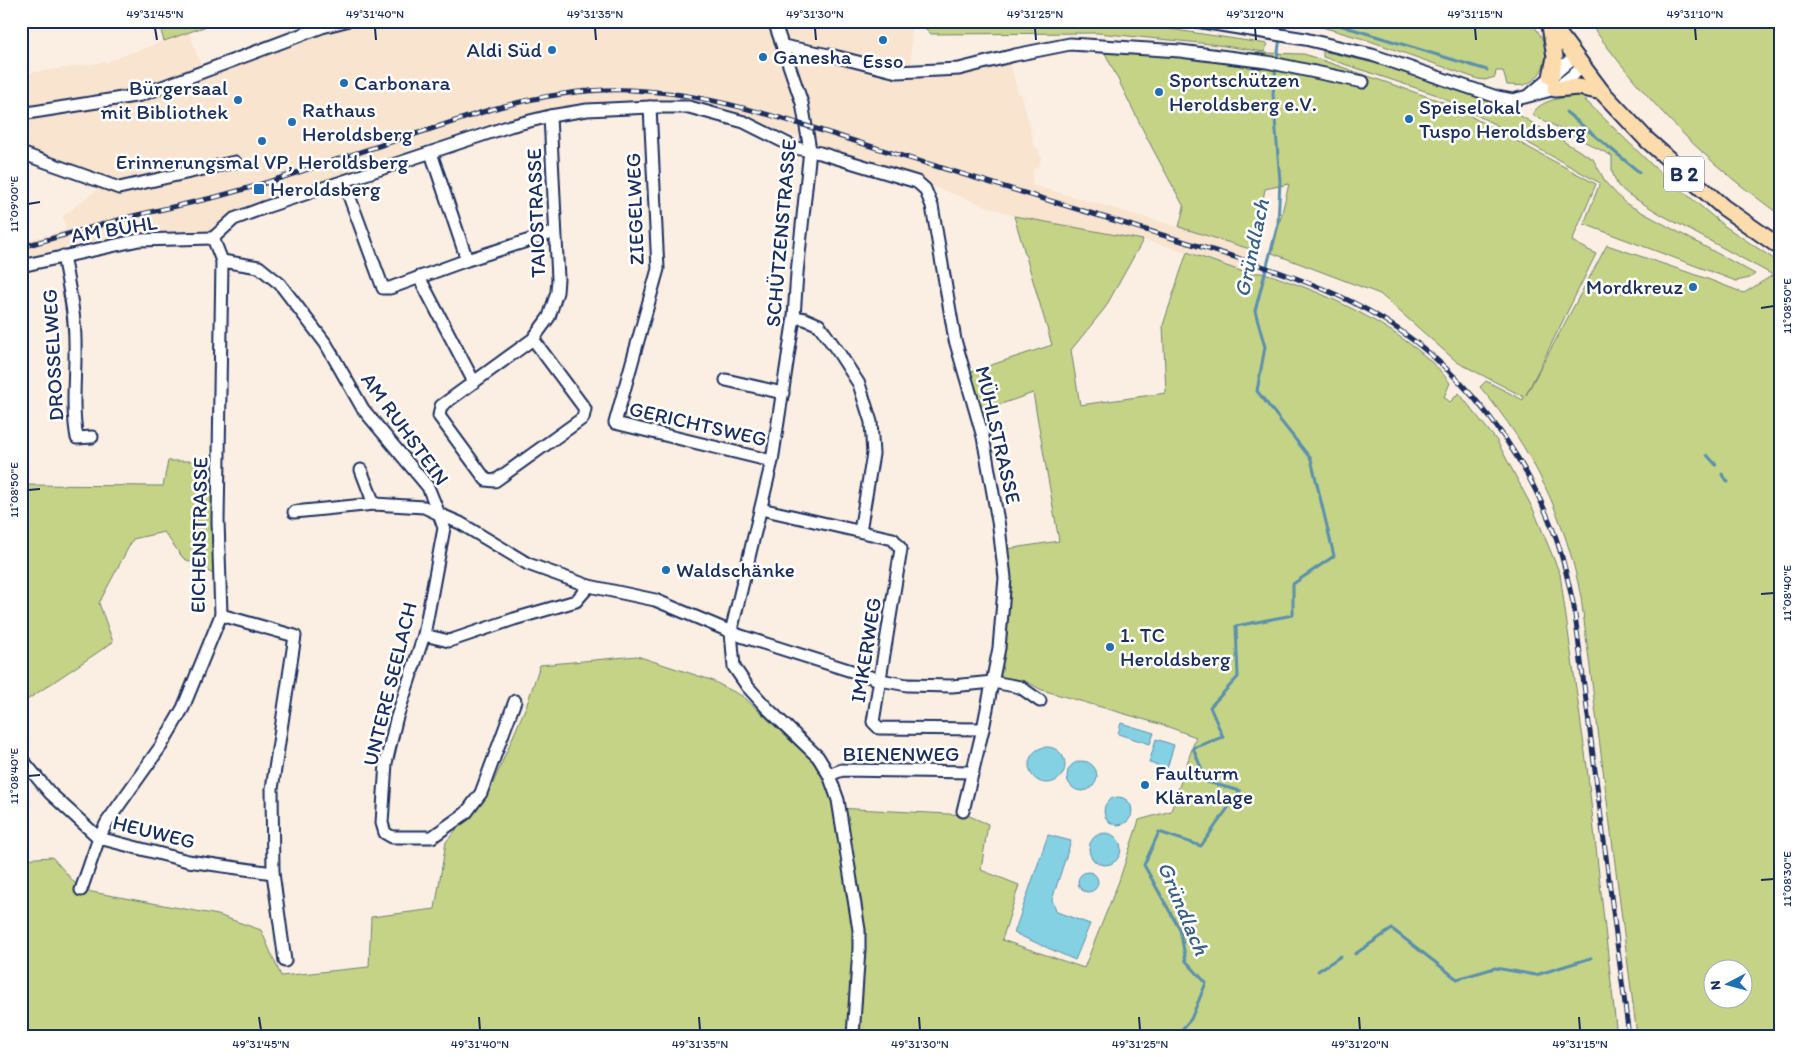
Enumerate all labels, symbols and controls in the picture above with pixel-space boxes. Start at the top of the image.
text: 49°31'45"N [126,7,184,21]
text: 49°31'40"N [346,7,404,21]
text: 49°31'35"N [567,7,623,21]
text: 49°31'30"N [786,7,844,21]
text: 49°31'25"N [1007,7,1063,21]
text: 49°31'20"N [1226,7,1284,21]
text: 49°31'15"N [1447,7,1503,21]
text: 49°31'10"N [1667,7,1723,21]
marker: Esso [877,34,889,46]
place label: Aldi Süd [466,37,543,62]
marker: Aldi Süd [546,44,558,56]
place label: Ganesha [773,44,852,69]
place label: Esso [862,48,904,73]
marker: Ganesha [757,51,769,63]
place label: Sportschützen Heroldsberg e.V. [1169,67,1317,116]
place label: Carbonara [354,70,451,95]
place label: Bürgersaal mit Bibliothek [101,75,228,124]
marker: Carbonara [338,77,350,89]
marker: Sportschützen Heroldsberg e.V. [1153,86,1165,98]
marker: Bürgersaal mit Bibliothek [232,94,244,106]
place label: Speiselokal Tuspo Heroldsberg [1419,94,1586,143]
place label: Rathaus Heroldsberg [302,97,413,146]
marker: Speiselokal Tuspo Heroldsberg [1403,113,1415,125]
marker: Rathaus Heroldsberg [286,116,298,128]
marker: Erinnerungsmal VP, Heroldsberg [256,135,268,147]
street label: SCHÜTZENSTRASSE [760,138,801,328]
street label: TAIOSTRASSE [521,147,550,278]
place label: Erinnerungsmal VP, Heroldsberg [116,149,409,174]
street label: ZIEGELWEG [620,152,649,266]
road number: B 2 [1664,156,1704,192]
text: 11°09'00"E [7,175,21,232]
place label: Heroldsberg [270,176,381,201]
marker: Heroldsberg [252,182,266,196]
water label: Gründlach [1228,197,1275,299]
street label: AM BÜHL [69,209,159,248]
place label: Mordkreuz [1586,274,1683,299]
text: 11°08'50"E [1780,278,1794,334]
marker: Mordkreuz [1687,281,1699,293]
street label: DROSSELWEG [37,288,68,422]
street label: MÜHLSTRASSE [970,363,1027,507]
street label: AM RUHSTEIN [356,367,455,490]
street label: GERICHTSWEG [627,396,769,451]
street label: EICHENSTRASSE [185,456,212,613]
text: 11°08'50"E [7,462,21,518]
place label: Waldschänke [676,557,795,582]
marker: Waldschänke [660,564,672,576]
text: 11°08'40"E [1780,564,1794,621]
street label: IMKERWEG [845,595,886,704]
street label: UNTERE SEELACH [357,599,422,768]
place label: 1. TC Heroldsberg [1120,622,1231,671]
marker: 1. TC Heroldsberg [1104,641,1116,653]
street label: BIENENWEG [842,741,960,766]
text: 11°08'40"E [7,747,21,804]
place label: Faulturm Kläranlage [1155,760,1253,809]
marker: Faulturm Kläranlage [1139,779,1151,791]
street label: HEUWEG [110,809,198,854]
text: 11°08'30"E [1780,851,1794,907]
water label: Gründlach [1152,857,1215,959]
north arrow [1704,960,1754,1010]
text: N [1707,980,1725,991]
text: 49°31'45"N [232,1037,290,1051]
text: 49°31'40"N [451,1037,509,1051]
text: 49°31'35"N [672,1037,728,1051]
text: 49°31'30"N [891,1037,949,1051]
text: 49°31'25"N [1112,1037,1168,1051]
text: 49°31'20"N [1331,1037,1389,1051]
text: 49°31'15"N [1552,1037,1608,1051]

